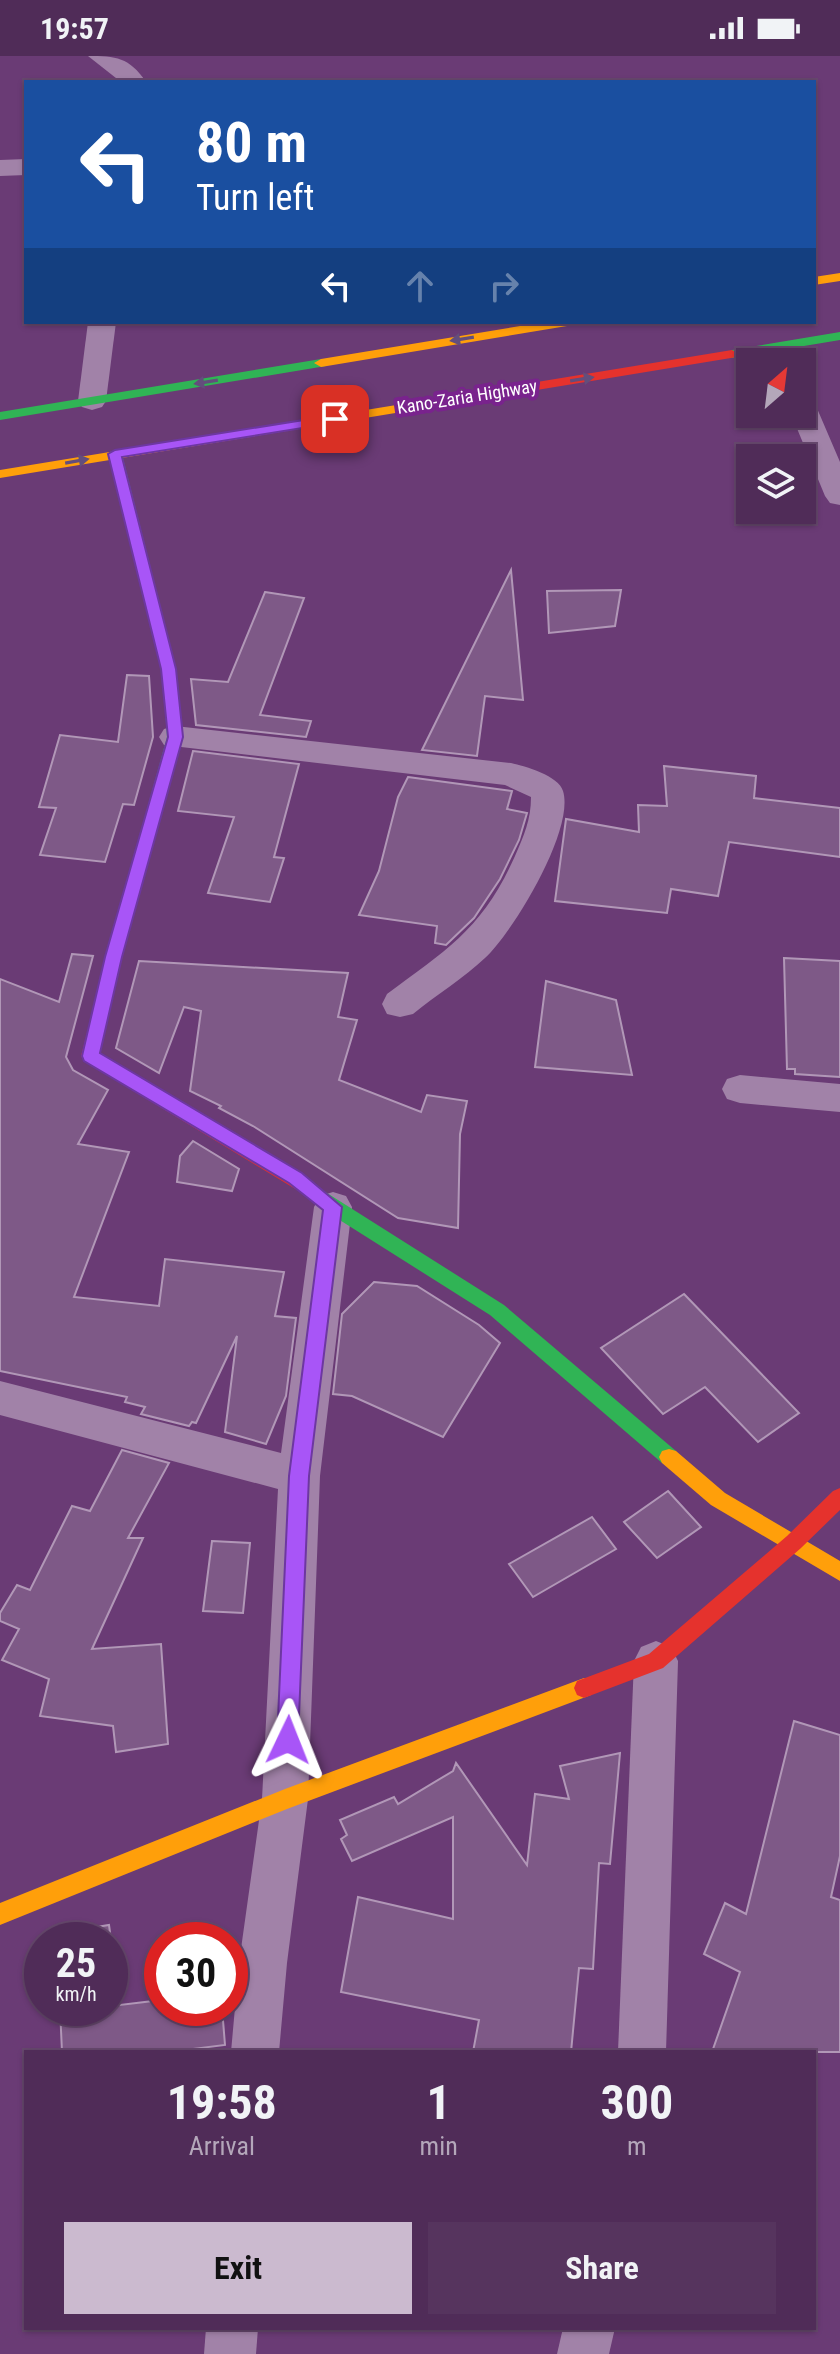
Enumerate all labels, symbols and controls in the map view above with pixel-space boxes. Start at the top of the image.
text: 19:57 [40,11,109,46]
text: 80 m [196,110,307,176]
icon: left [64,112,168,216]
text: Turn left [196,177,314,219]
icon: left [314,264,358,308]
icon: ahead [398,264,442,308]
icon: right [482,264,526,308]
one-way arrow [449,334,474,346]
north arrow [736,348,816,428]
map controls [736,348,816,524]
one-way arrow [570,372,595,385]
street label: Kano-Zaria Highway [395,375,539,418]
one-way arrow [193,376,218,389]
pin [301,385,369,453]
icon: arrive [313,397,357,441]
button: layers [736,444,816,524]
one-way arrow [65,454,90,466]
position arrow [246,1698,330,1782]
speed limit sign: 30 [144,1922,248,2026]
text: 25 [56,1940,96,1987]
text: km/h [55,1982,97,2006]
text: 19:58 [167,2074,277,2131]
text: 1 [427,2074,451,2131]
text: 300 [600,2074,673,2131]
text: Arrival [189,2131,255,2161]
text: min [420,2131,458,2161]
text: m [627,2131,647,2161]
button: Exit [64,2222,412,2314]
button: Share [428,2222,776,2314]

